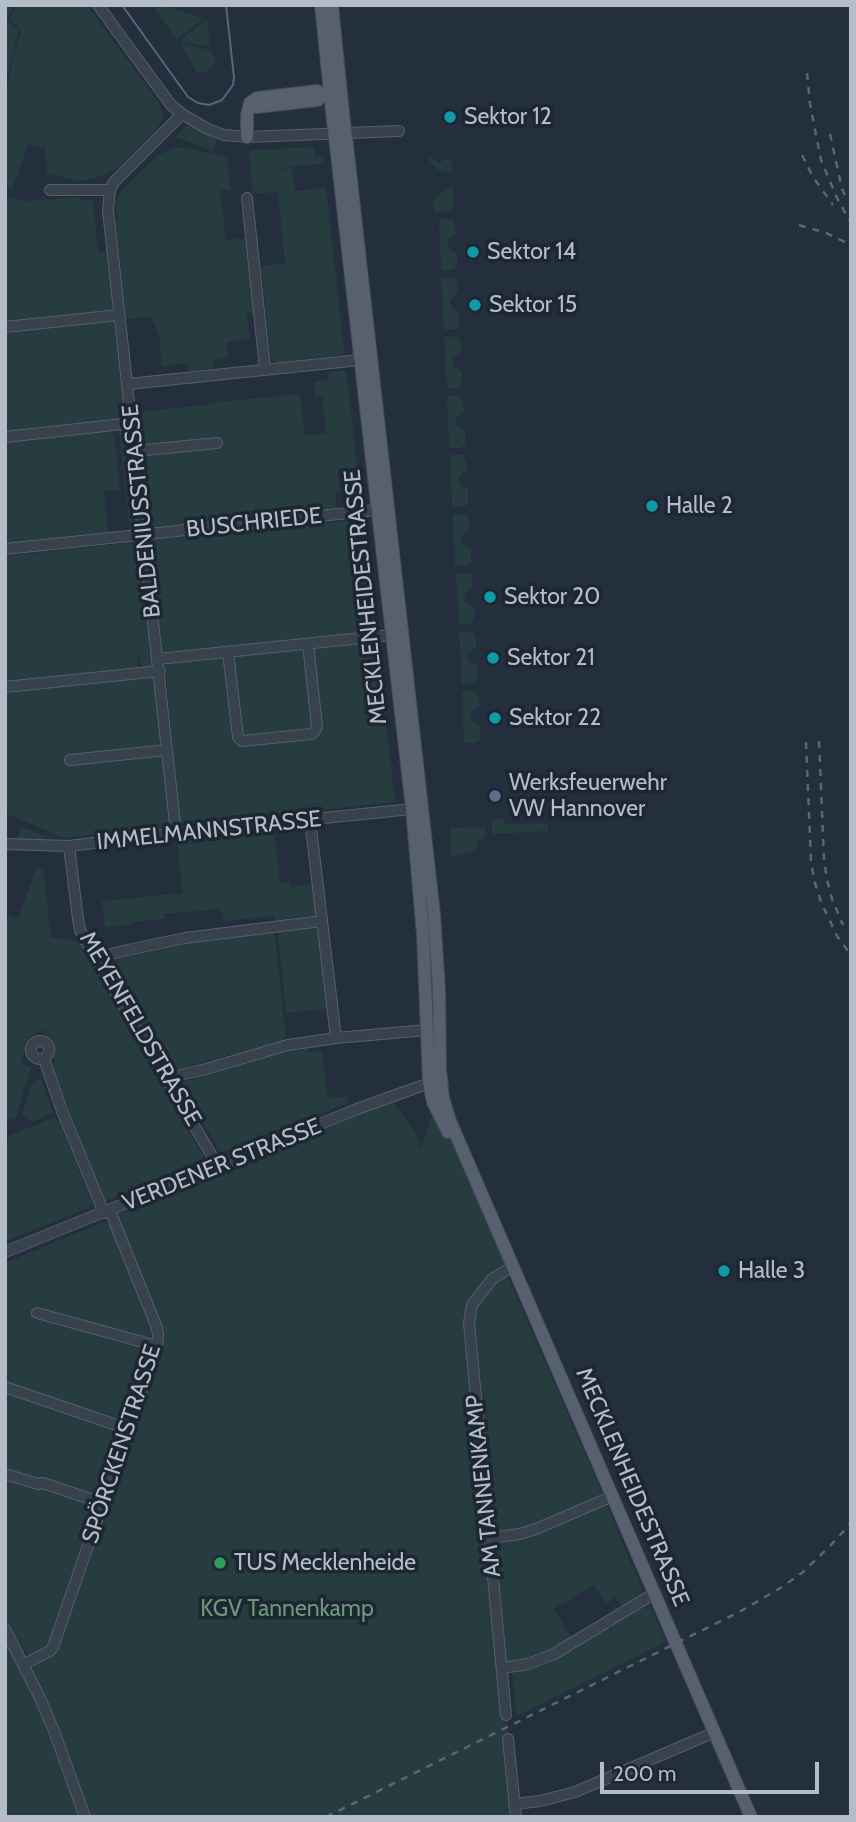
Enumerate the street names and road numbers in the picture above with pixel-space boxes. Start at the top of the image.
street label: BALDENIUSSTRASSE [117,403,167,619]
street label: MECKLENHEIDESTRASSE [339,468,393,726]
street label: BUSCHRIEDE [185,502,323,544]
street label: IMMELMANNSTRASSE [95,805,323,857]
street label: MEYENFELDSTRASSE [73,927,207,1131]
street label: VERDENER STRASSE [119,1113,325,1217]
street label: SPÖRCKENSTRASSE [77,1341,167,1547]
street label: MECKLENHEIDESTRASSE [569,1364,695,1610]
street label: AM TANNENKAMP [461,1393,507,1579]

